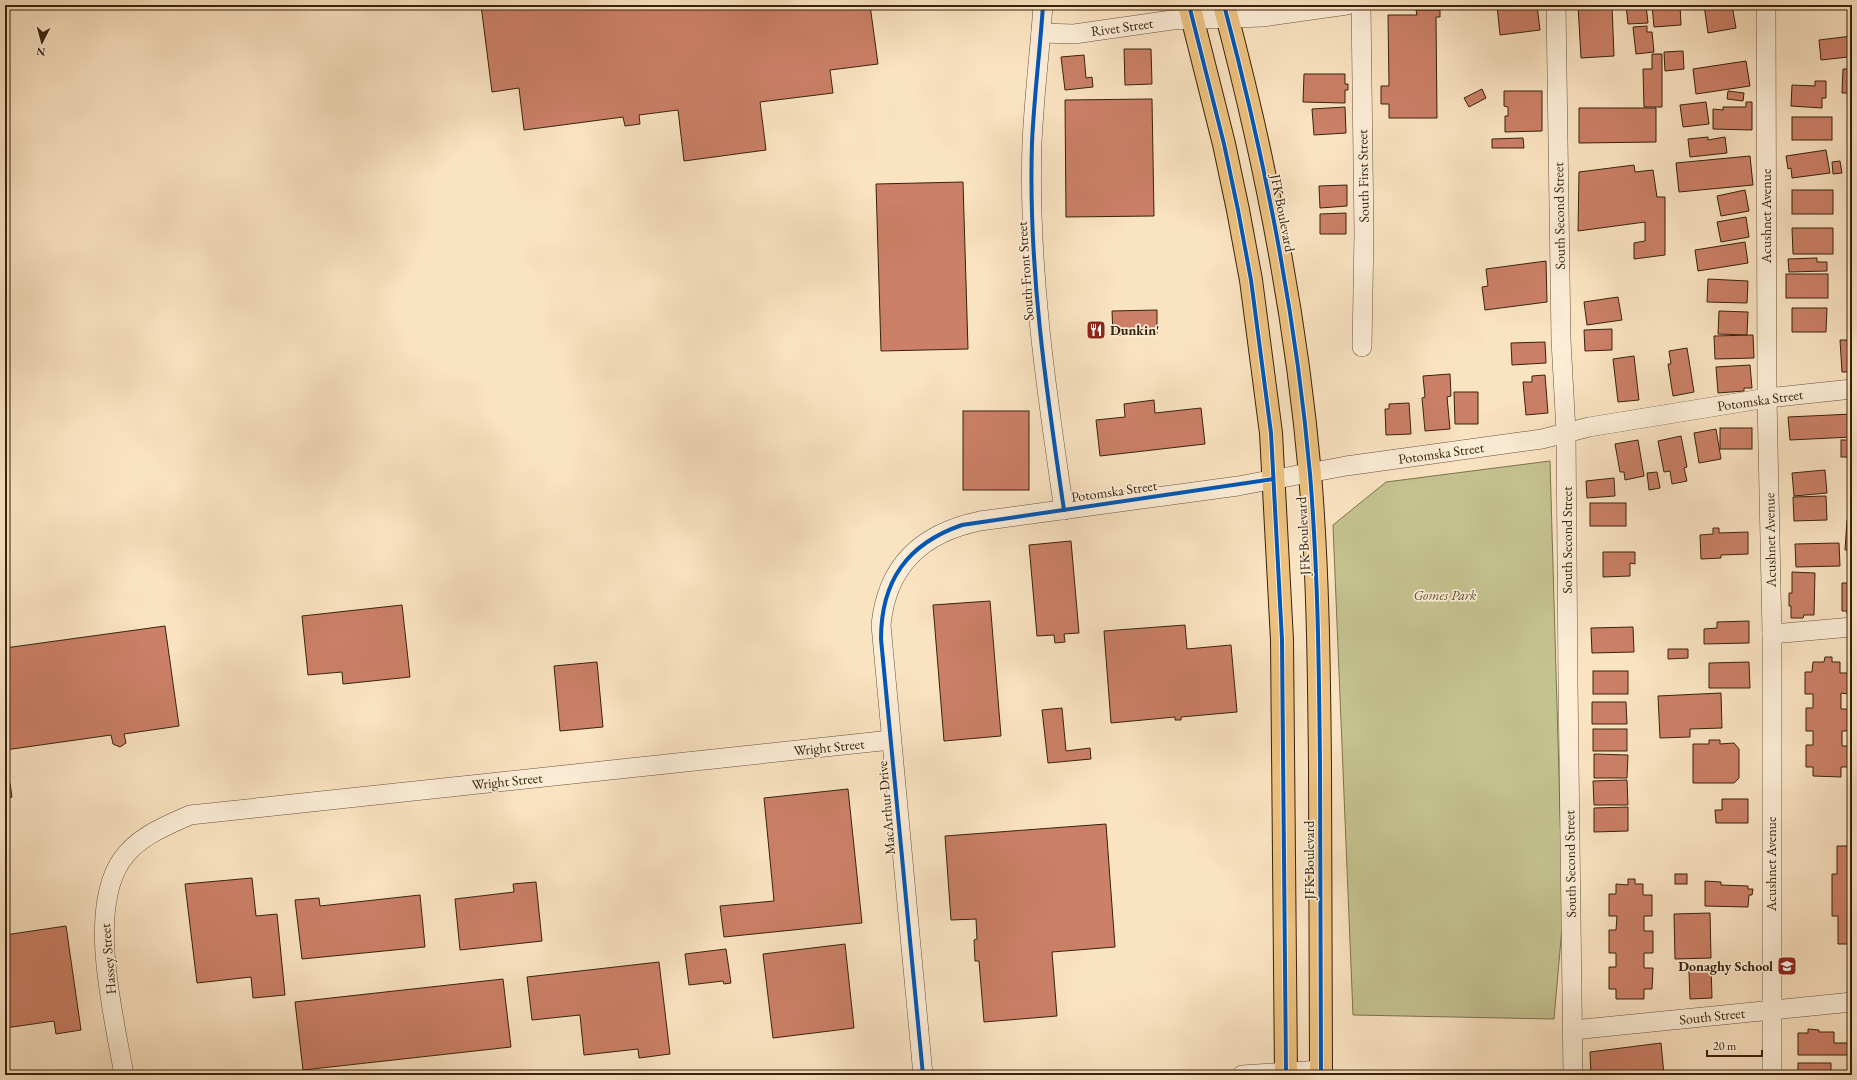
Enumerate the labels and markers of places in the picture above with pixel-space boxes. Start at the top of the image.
restaurant icon: Dunkin' [1085,319,1107,341]
place label: Dunkin' [1110,321,1159,339]
school or university icon: Donaghy School [1776,955,1798,977]
place label: Donaghy School [1678,957,1773,975]

